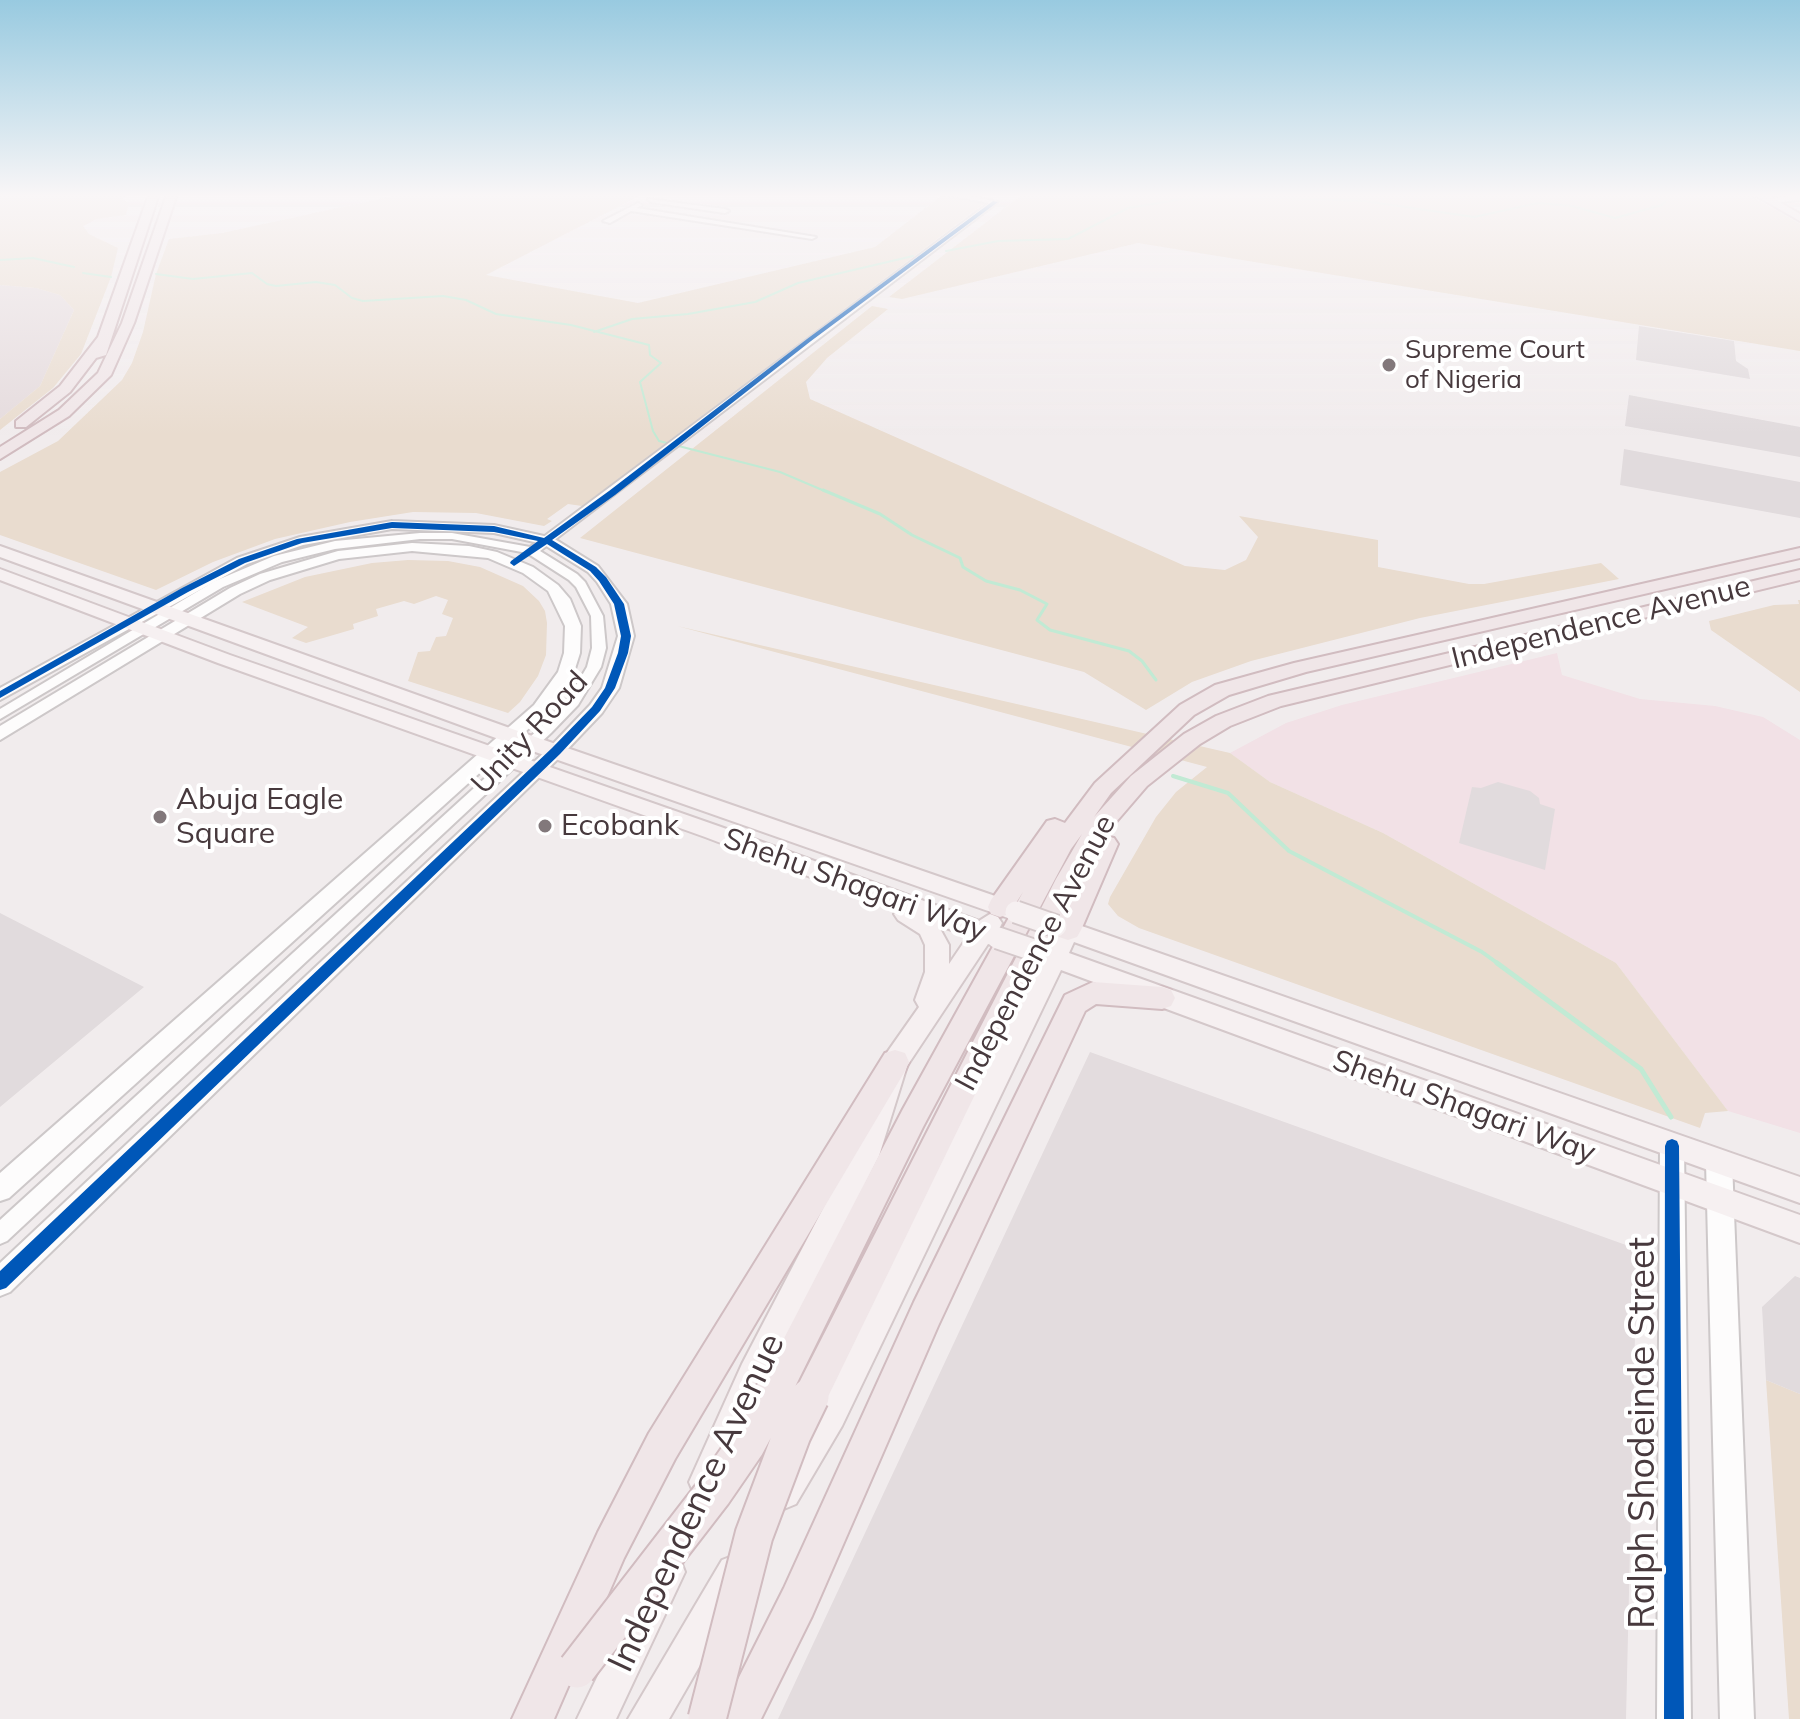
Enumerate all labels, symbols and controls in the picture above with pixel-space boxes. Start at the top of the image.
place label: Supreme Court of Nigeria [1405,334,1585,396]
marker: Supreme Court of Nigeria [1380,356,1398,374]
street label: Independence Avenue [1448,568,1754,678]
street label: Unity Road [464,664,596,802]
place label: Abuja Eagle Square [176,782,343,852]
marker: Abuja Eagle Square [151,808,169,826]
place label: Ecobank [561,808,679,844]
street label: Independence Avenue [948,809,1124,1097]
marker: Ecobank [536,817,554,835]
street label: Shehu Shagari Way [719,821,991,949]
street label: Shehu Shagari Way [1328,1043,1600,1171]
street label: Ralph Shodeinde Street [1621,1237,1665,1629]
street label: Independence Avenue [600,1327,794,1679]

